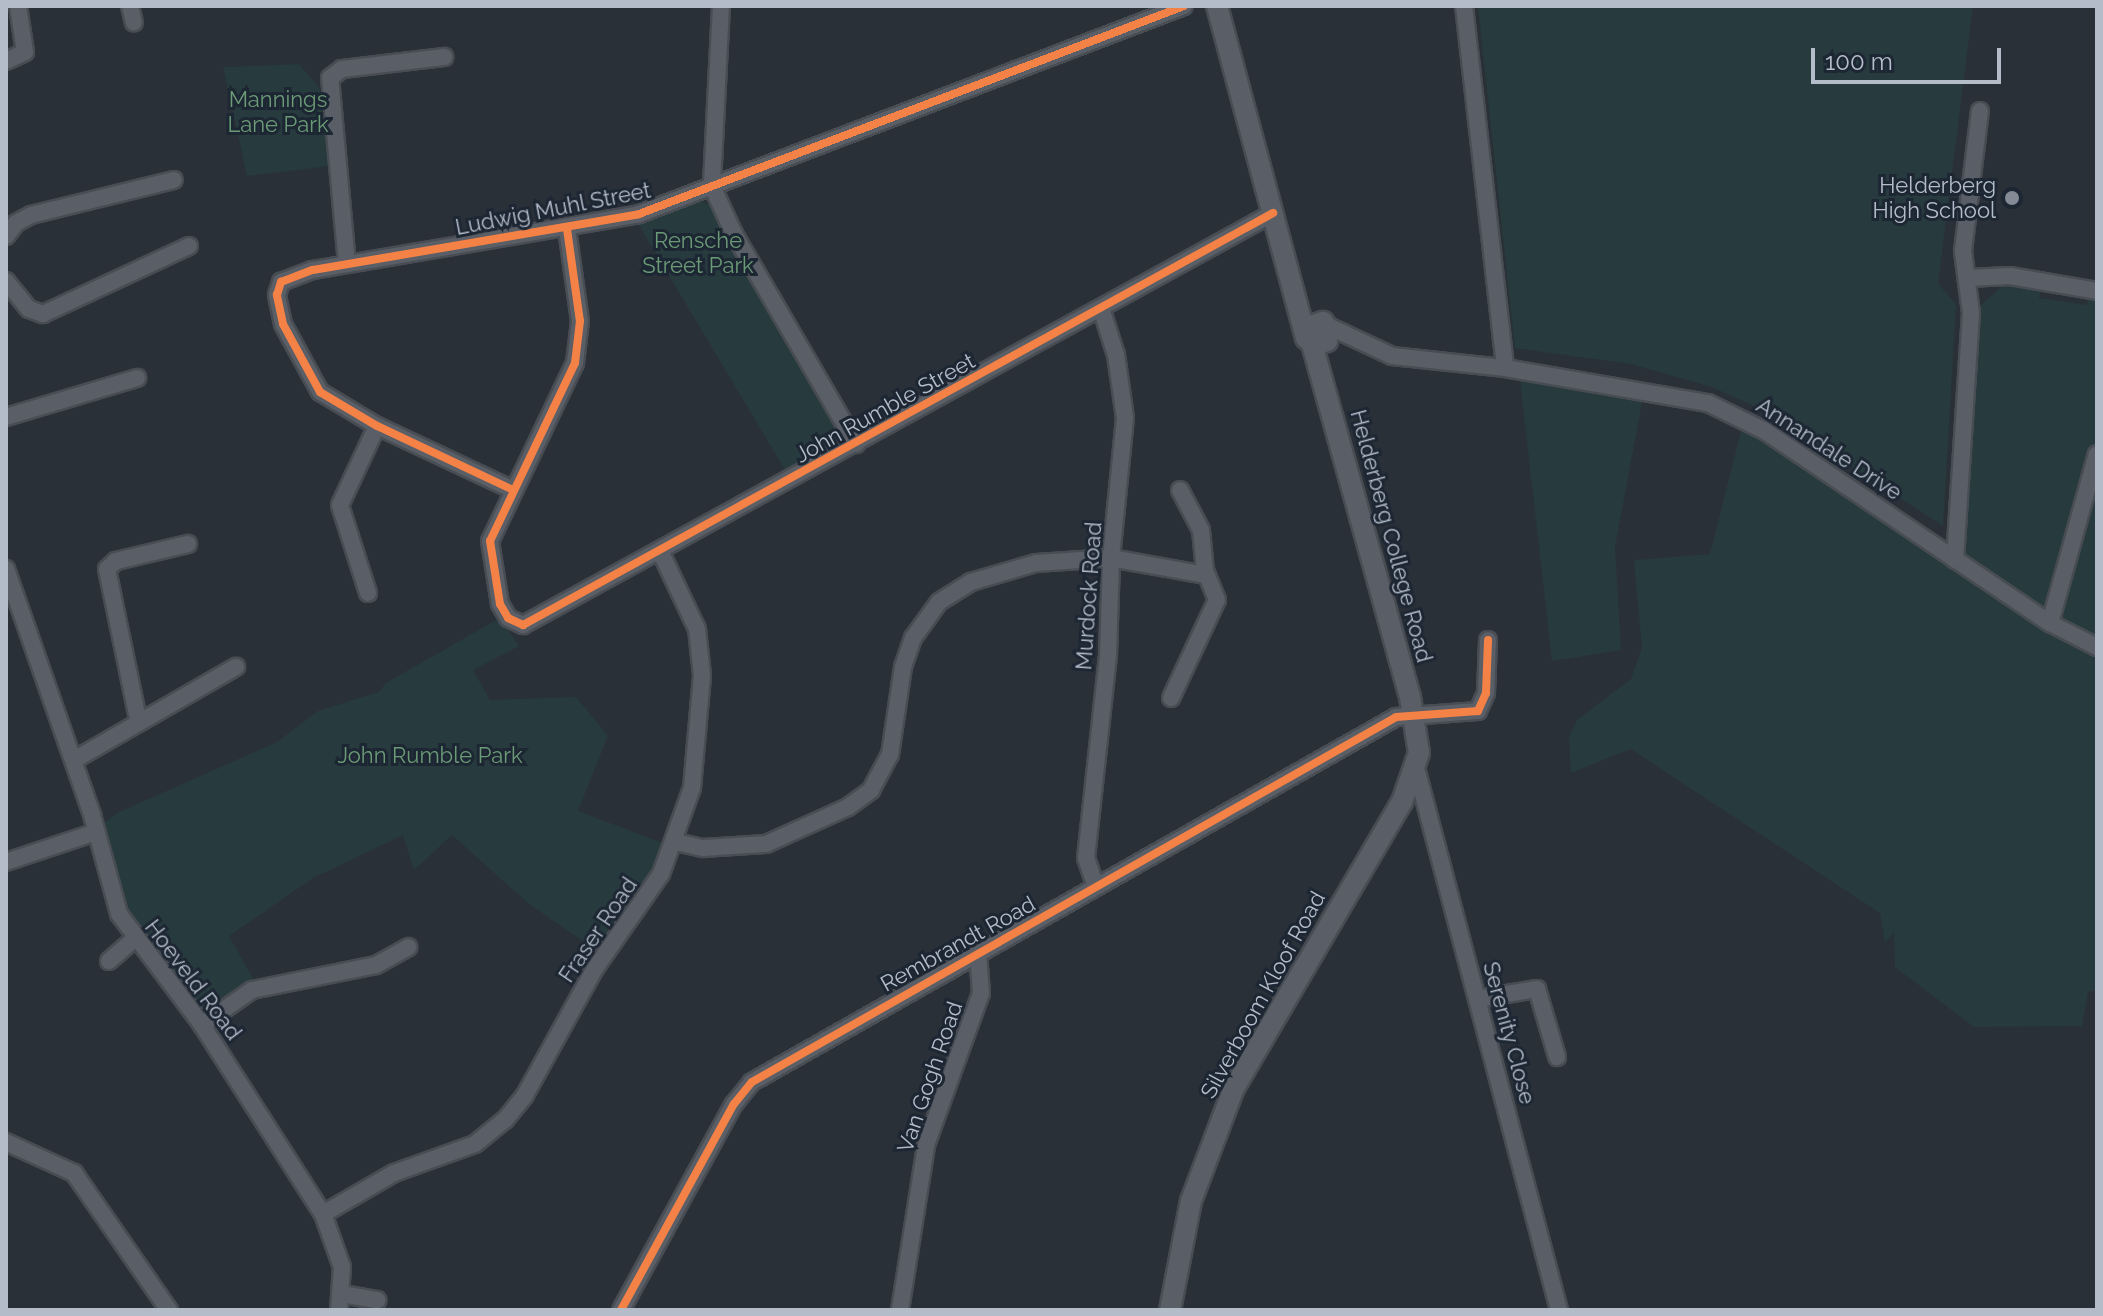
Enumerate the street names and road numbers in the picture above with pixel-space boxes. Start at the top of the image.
street label: Ludwig Muhl Street [453,177,653,241]
street label: John Rumble Street [791,348,979,468]
street label: Annandale Drive [1751,392,1907,506]
street label: Helderberg College Road [1345,407,1437,665]
street label: Murdock Road [1071,521,1107,671]
street label: Fraser Road [553,872,643,988]
street label: Silverboom Kloof Road [1195,887,1331,1103]
street label: Rembrandt Road [876,891,1040,997]
street label: Hoeveld Road [139,915,247,1045]
street label: Serenity Close [1477,959,1541,1107]
street label: Van Gogh Road [892,998,968,1156]

